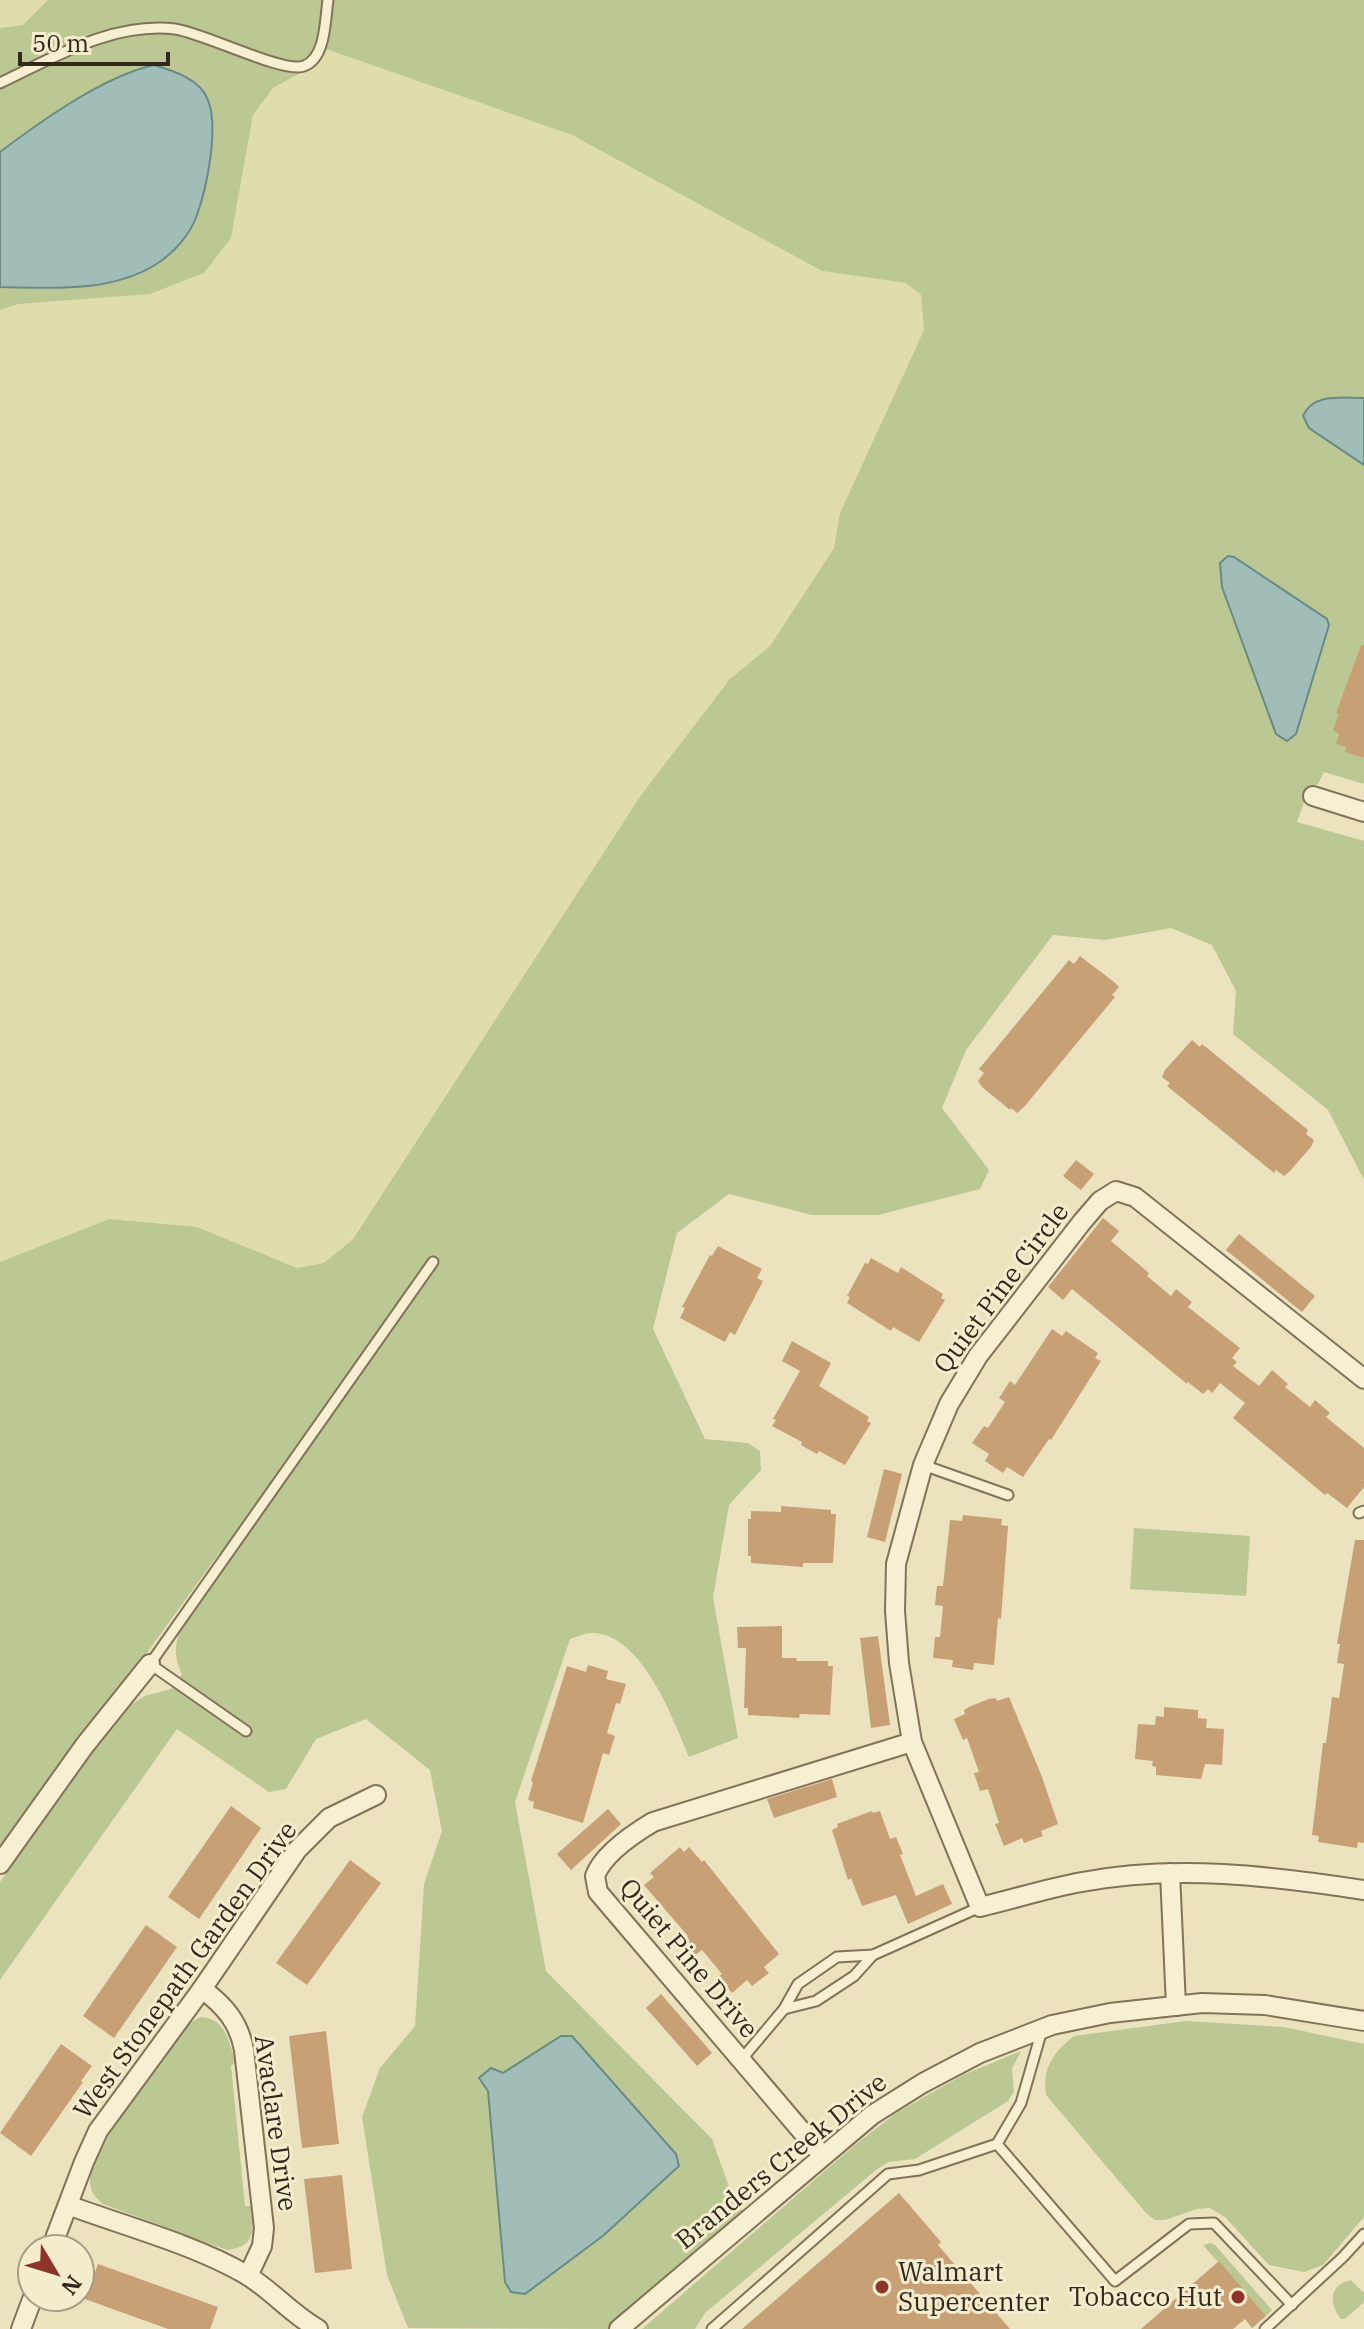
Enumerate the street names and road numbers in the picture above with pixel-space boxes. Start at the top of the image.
street label: Quiet Pine Circle [925,1195,1075,1379]
street label: West Stonepath Garden Drive [65,1814,304,2125]
street label: Quiet Pine Drive [613,1870,767,2044]
street label: Avaclare Drive [248,2033,306,2213]
street label: Branders Creek Drive [668,2064,893,2256]

